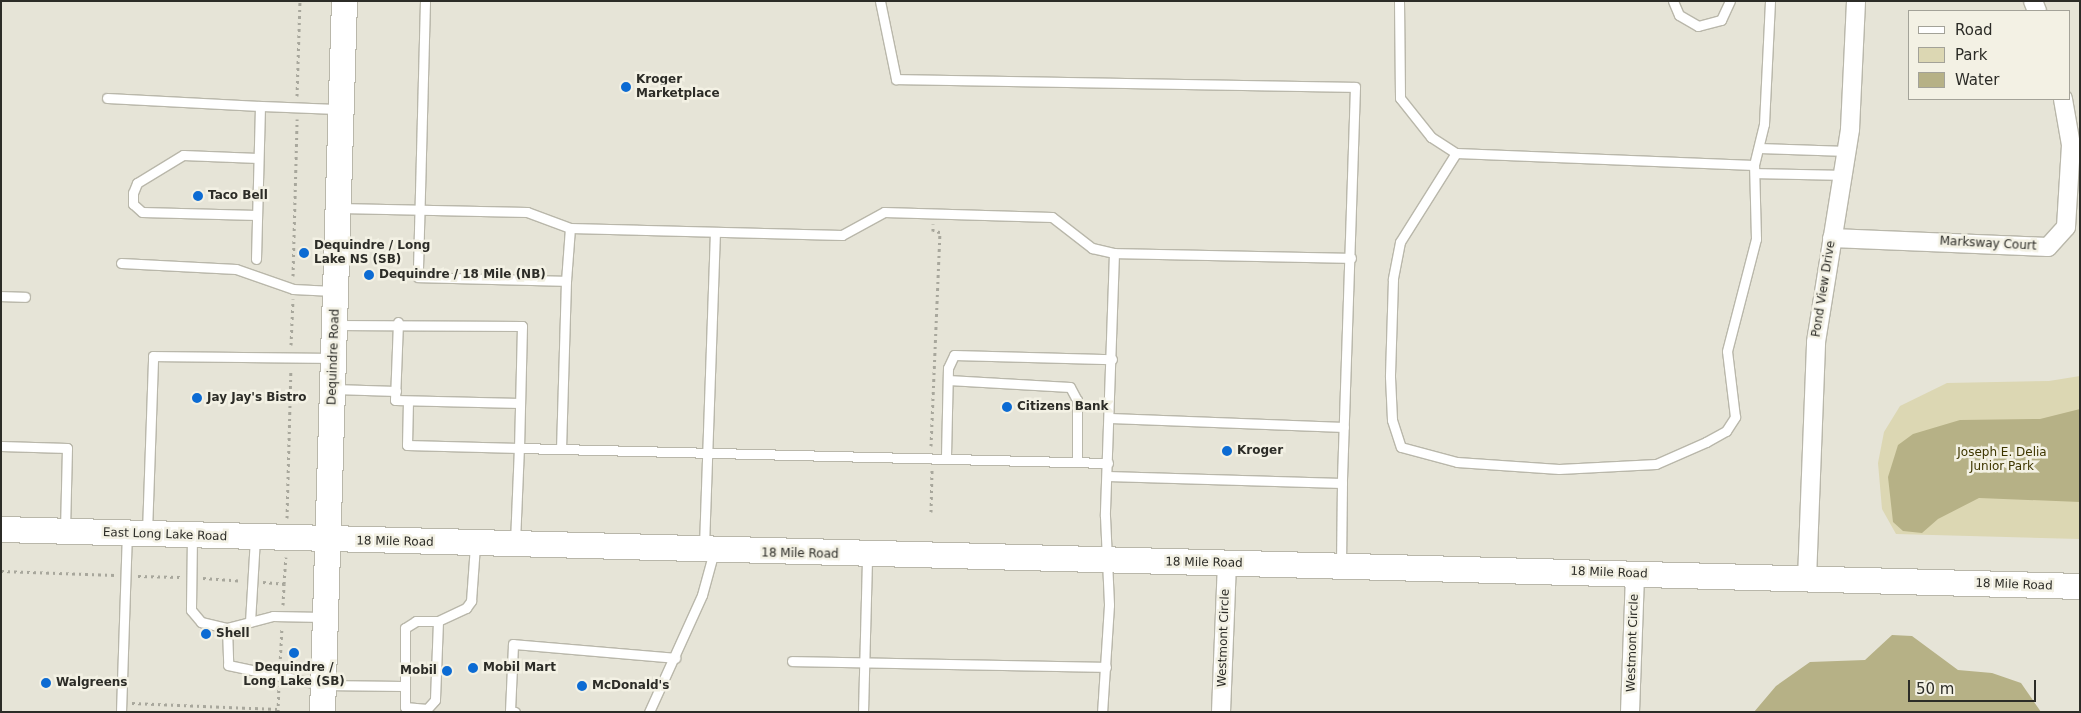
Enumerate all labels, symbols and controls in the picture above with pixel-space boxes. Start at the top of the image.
legend [1908,10,2071,100]
text: Road [1955,21,1993,39]
text: Park [1955,46,1987,64]
text: Water [1955,71,1999,89]
place label: Kroger Marketplace [636,73,720,101]
marker: Kroger Marketplace [620,81,632,93]
place label: Taco Bell [208,189,268,203]
marker: Taco Bell [192,190,204,202]
street label: Marksway Court [1939,234,2037,254]
place label: Dequindre / Long Lake NS (SB) [314,239,430,267]
street label: Pond View Drive [1809,240,1839,338]
marker: Dequindre / Long Lake NS (SB) [298,247,310,259]
place label: Dequindre / 18 Mile (NB) [379,268,546,282]
marker: Dequindre / 18 Mile (NB) [363,269,375,281]
street label: Dequindre Road [325,309,343,405]
place label: Jay Jay's Bistro [207,391,307,405]
marker: Jay Jay's Bistro [191,392,203,404]
place label: Citizens Bank [1017,400,1109,414]
marker: Citizens Bank [1001,401,1013,413]
place label: Kroger [1237,444,1283,458]
marker: Kroger [1221,445,1233,457]
park label: Joseph E. Delia Junior Park [1957,446,2047,474]
street label: East Long Lake Road [103,526,227,544]
street label: 18 Mile Road [356,534,434,550]
street label: 18 Mile Road [761,546,839,562]
street label: 18 Mile Road [1165,555,1243,571]
street label: 18 Mile Road [1570,564,1648,582]
street label: 18 Mile Road [1975,576,2053,594]
street label: Westmont Circle [1215,589,1233,687]
street label: Westmont Circle [1624,594,1642,692]
place label: Shell [216,627,250,641]
marker: Shell [200,628,212,640]
marker: Dequindre / Long Lake (SB) [288,647,300,659]
place label: Dequindre / Long Lake (SB) [243,661,345,689]
place label: Mobil Mart [483,661,556,675]
marker: Mobil Mart [467,662,479,674]
place label: Mobil [400,664,437,678]
marker: Mobil [441,665,453,677]
scale bar [1911,670,2038,702]
place label: Walgreens [56,676,127,690]
marker: Walgreens [40,677,52,689]
place label: McDonald's [592,679,669,693]
marker: McDonald's [576,680,588,692]
text: 50 m [1916,680,1954,698]

